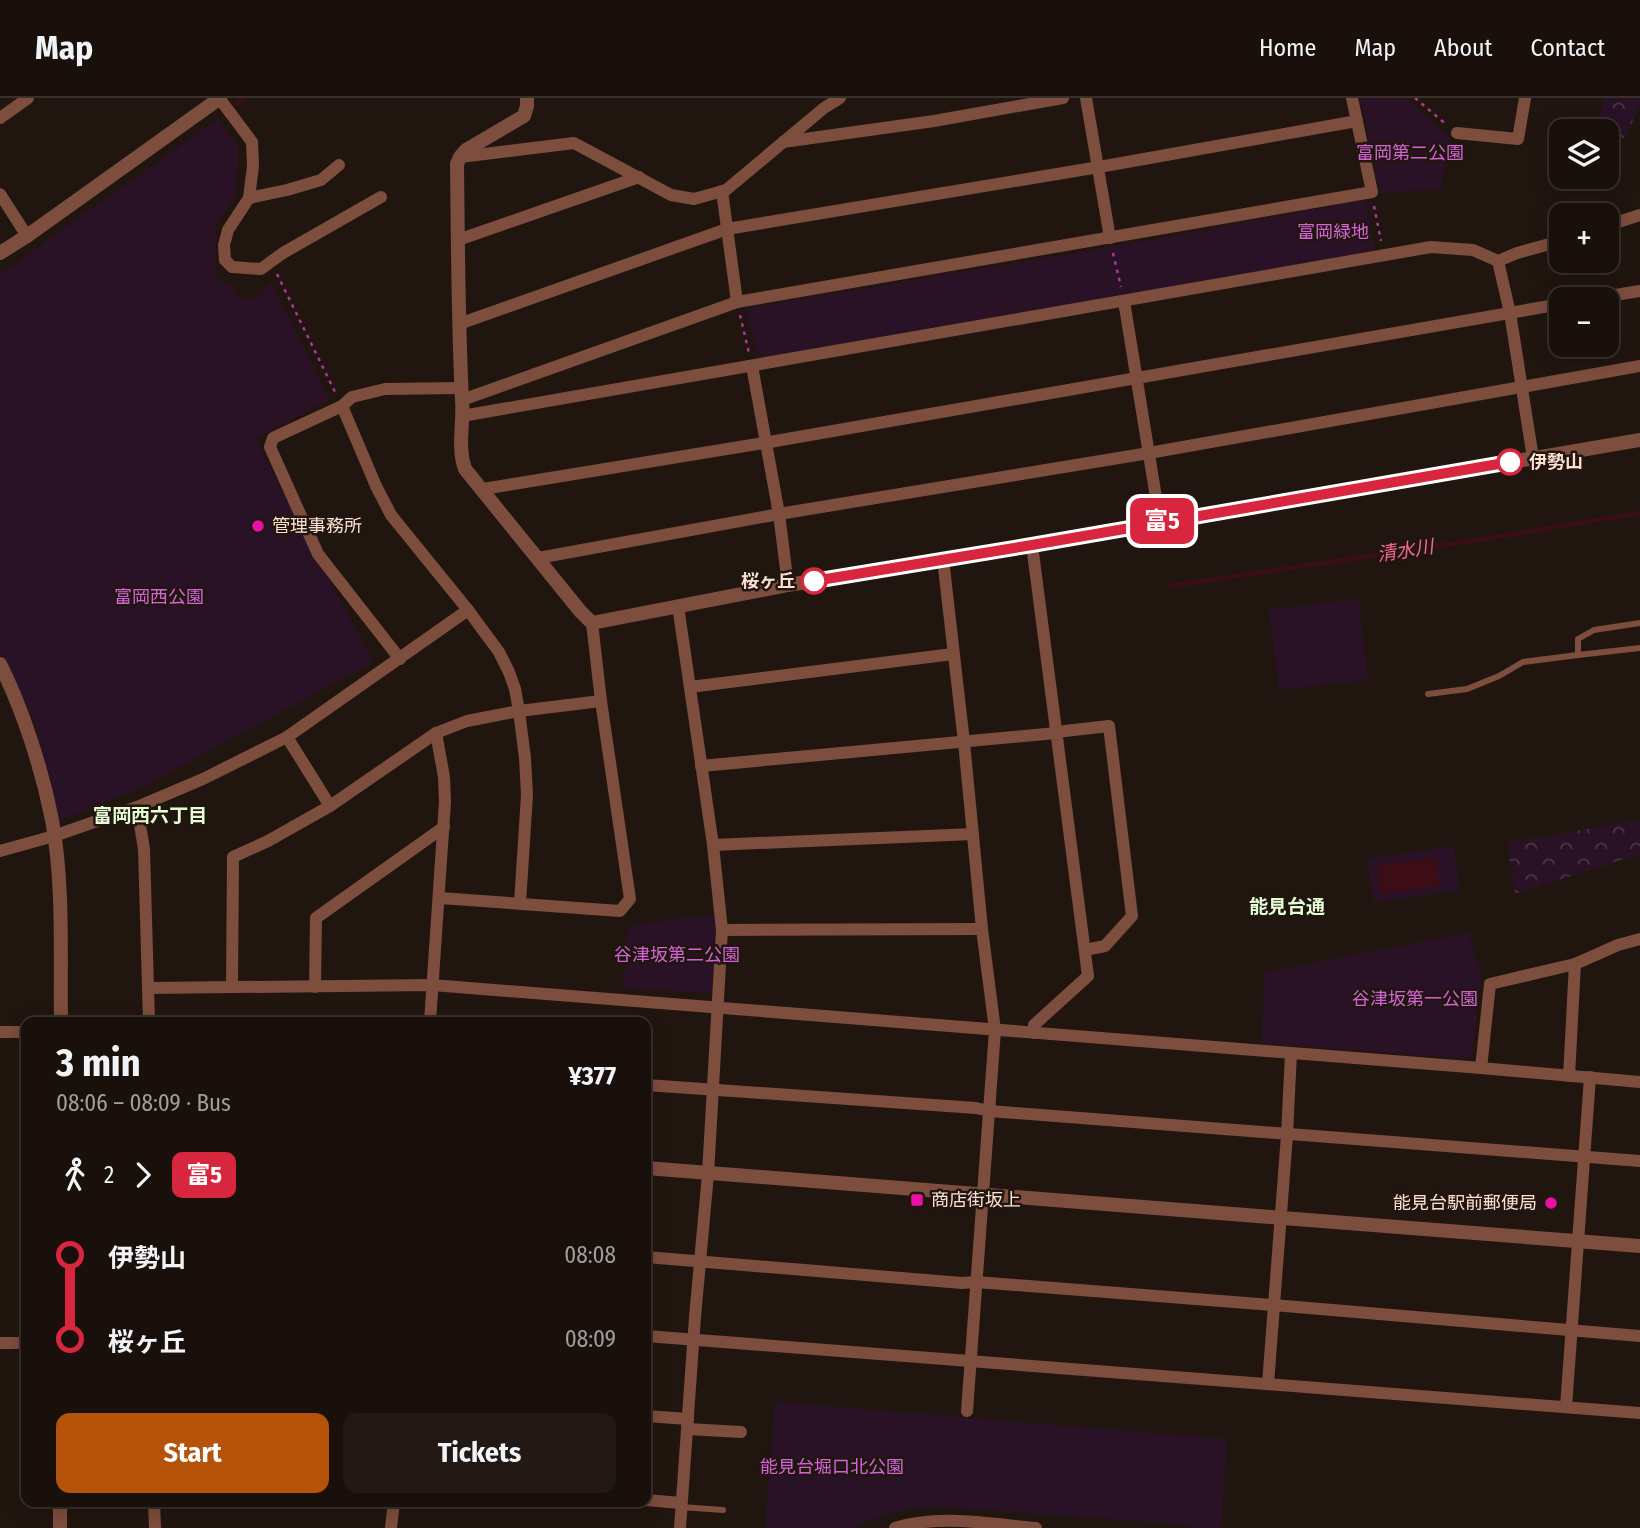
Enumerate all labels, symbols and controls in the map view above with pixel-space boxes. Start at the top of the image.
text: Map [35,28,93,68]
text: Home [1259,34,1316,62]
text: Map [1354,34,1396,62]
text: About [1434,34,1492,62]
text: Contact [1530,34,1605,62]
map controls [1549,119,1619,357]
button: layers [1549,119,1619,189]
park label: 富岡第二公園 [1356,142,1464,164]
button: + [1549,203,1619,273]
park label: 富岡緑地 [1297,221,1369,243]
button: − [1549,287,1619,357]
marker: 伊勢山 [1497,449,1523,475]
place label: 伊勢山 [1529,451,1583,473]
line badge: 富5 [1130,498,1194,544]
text: 富5 [1144,507,1180,535]
place label: 管理事務所 [272,515,362,537]
marker: 管理事務所 [250,518,266,534]
water label: 清水川 [1375,534,1437,566]
marker: 桜ヶ丘 [801,568,827,594]
place label: 桜ヶ丘 [741,570,795,592]
park label: 富岡西公園 [114,586,204,608]
district label: 富岡西六丁目 [93,804,207,827]
district label: 能見台通 [1249,895,1325,918]
park label: 谷津坂第二公園 [614,944,740,966]
park label: 谷津坂第一公園 [1352,988,1478,1010]
text: 3 min [56,1040,141,1086]
text: ¥377 [568,1061,616,1092]
text: 08:06 – 08:09 · Bus [56,1089,231,1117]
icon: walk [56,1156,94,1194]
icon: forward [124,1156,162,1194]
text: 2 [104,1161,114,1189]
text: 富5 [186,1161,222,1189]
place label: 商店街坂上 [931,1189,1021,1211]
marker: 商店街坂上 [909,1192,925,1208]
place label: 能見台駅前郵便局 [1393,1192,1537,1214]
marker: 能見台駅前郵便局 [1543,1195,1559,1211]
text: 08:08 [564,1241,616,1269]
text: 伊勢山 [108,1243,186,1274]
text: 08:09 [565,1325,616,1353]
text: 桜ヶ丘 [108,1327,186,1358]
button: Start [56,1413,329,1493]
button: Tickets [343,1413,616,1493]
park label: 能見台堀口北公園 [760,1456,904,1478]

